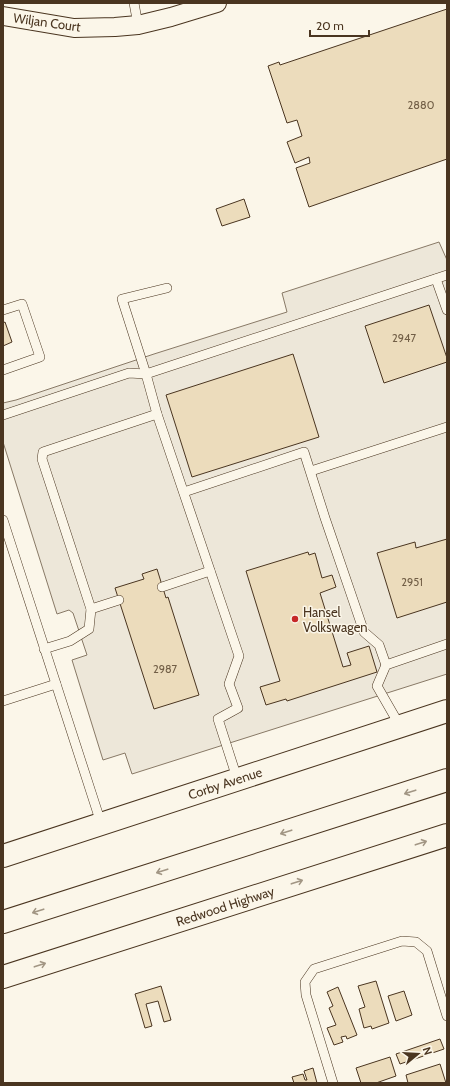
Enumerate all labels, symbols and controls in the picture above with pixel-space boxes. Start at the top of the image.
street label: Wiljan Court [12,9,82,36]
scale bar [310,12,369,38]
text: 20 m [316,18,344,33]
house number: 2880 [408,98,435,112]
house number: 2947 [392,331,416,345]
house number: 2951 [401,575,423,589]
place label: Hansel Volkswagen [303,604,368,635]
marker: Hansel Volkswagen [290,614,300,624]
house number: 2987 [153,662,178,676]
street label: Corby Avenue [186,763,264,802]
one-way arrow [404,789,417,796]
one-way arrow [280,829,293,836]
one-way arrow [414,839,427,846]
one-way arrow [157,868,169,876]
one-way arrow [291,878,303,886]
street label: Redwood Highway [174,882,277,929]
one-way arrow [32,908,45,915]
one-way arrow [34,960,46,968]
north arrow [398,1034,438,1074]
text: N [420,1045,435,1057]

